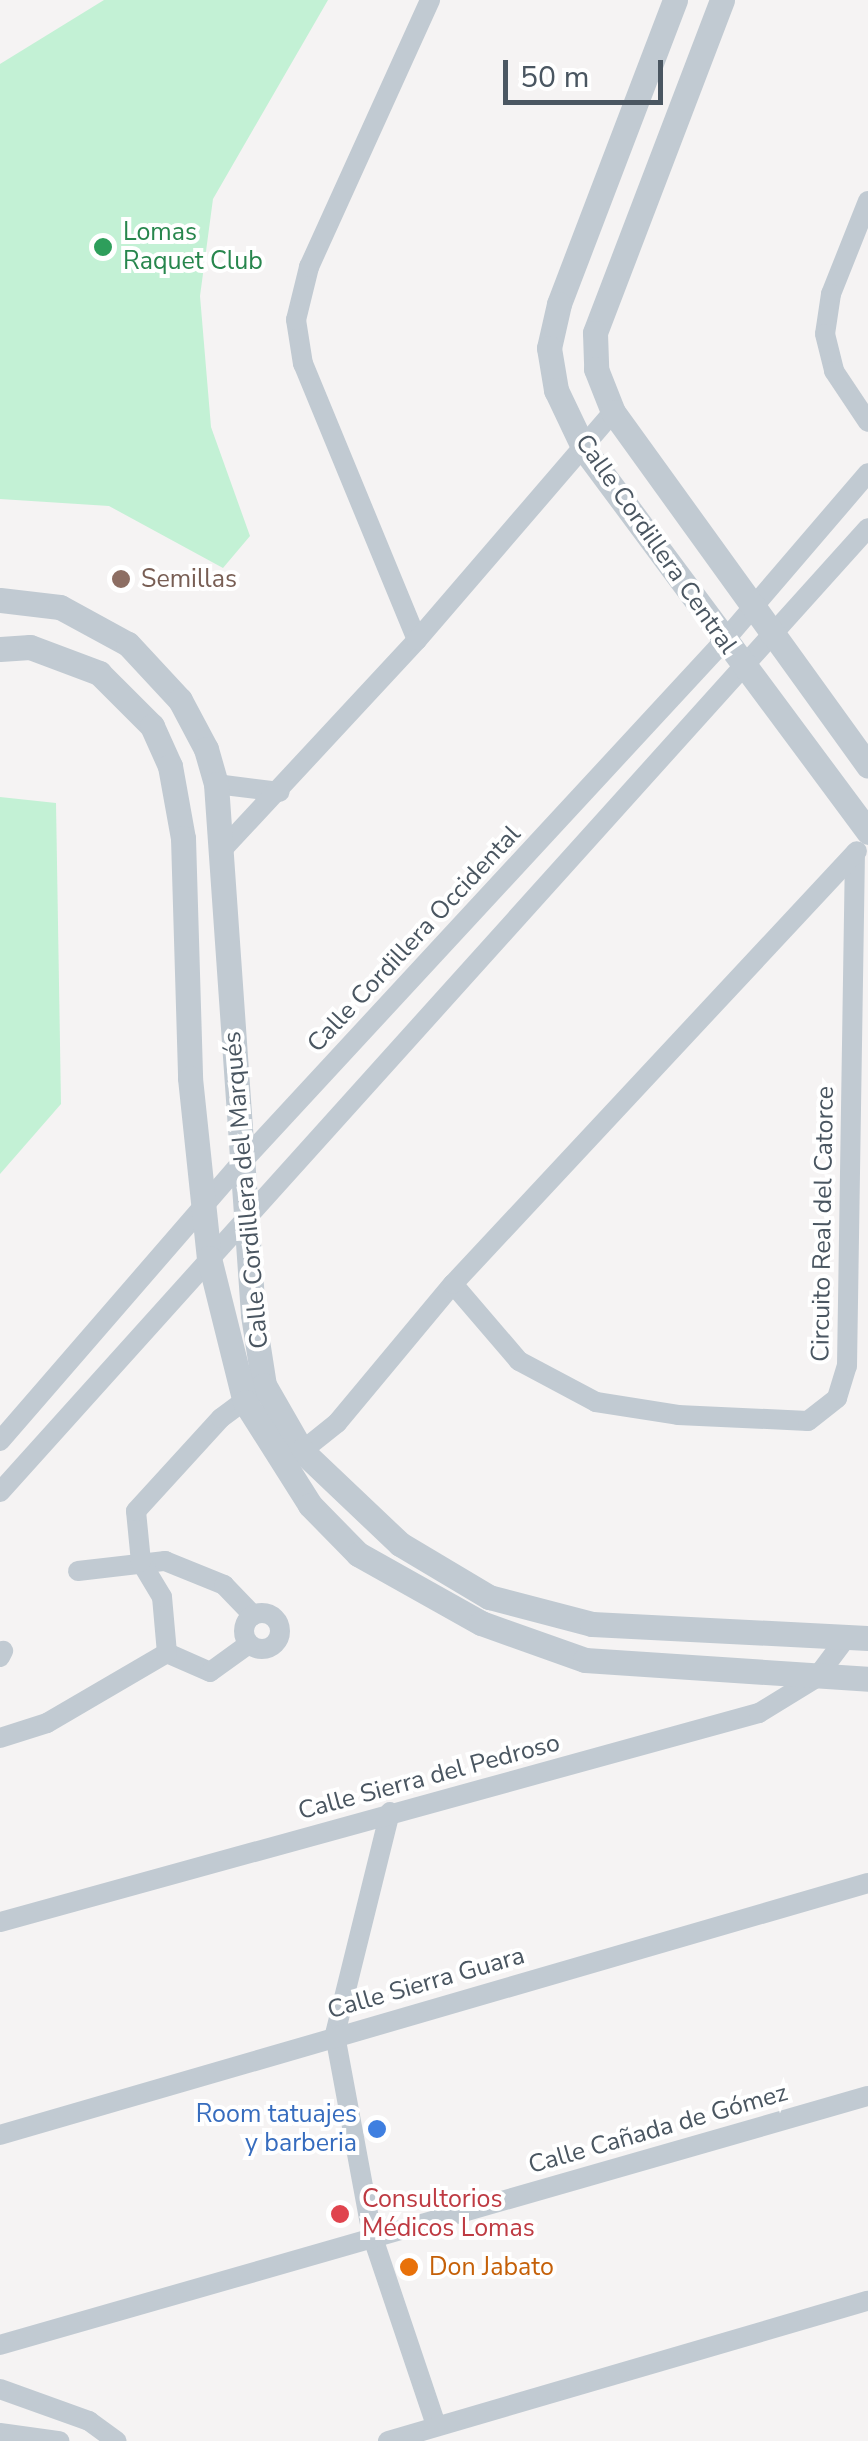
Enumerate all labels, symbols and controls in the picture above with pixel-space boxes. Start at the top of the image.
scale bar [508,40,668,102]
text: 50 m [520,57,589,98]
place label: Lomas Raquet Club [123,218,263,277]
marker: Lomas Raquet Club [92,236,114,258]
street label: Calle Cordillera Central [569,428,743,660]
place label: Semillas [141,564,237,594]
marker: Semillas [110,568,132,590]
street label: Calle Cordillera Occidental [301,819,527,1059]
street label: Calle Cordillera del Marqués [217,1030,275,1350]
street label: Circuito Real del Catorce [806,1086,840,1362]
street label: Calle Sierra del Pedroso [295,1728,563,1826]
street label: Calle Sierra Guara [324,1941,528,2025]
street label: Calle Cañada de Gómez [525,2078,791,2180]
place label: Room tatuajes y barberia [196,2100,357,2159]
marker: Room tatuajes y barberia [366,2118,388,2140]
place label: Consultorios Médicos Lomas [362,2185,535,2244]
marker: Consultorios Médicos Lomas [327,2201,353,2227]
place label: Don Jabato [429,2252,554,2282]
marker: Don Jabato [398,2256,420,2278]

